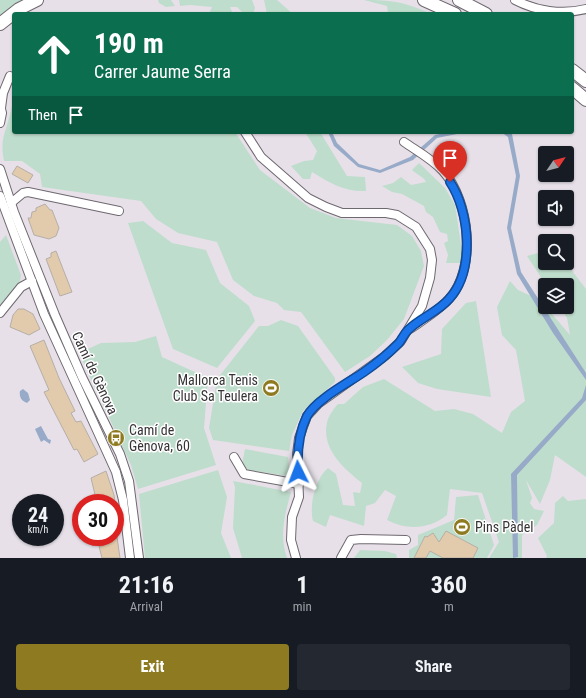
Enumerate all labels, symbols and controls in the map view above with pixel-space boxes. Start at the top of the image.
text: 190 m [94,27,164,60]
icon: ahead [28,28,80,80]
text: Carrer Jaume Serra [94,61,231,82]
icon: arrive [65,104,87,126]
text: Then [28,106,57,124]
pin [433,141,467,182]
north arrow [538,146,574,182]
map controls [538,146,574,314]
icon: arrive [439,147,461,169]
button: sound [538,190,574,226]
button: search [538,234,574,270]
button: layers [538,278,574,314]
street label: Camí de Gènova [69,329,121,417]
place label: Mallorca Tenis Club Sa Teulera [173,372,258,404]
sports icon: Mallorca Tenis Club Sa Teulera [261,378,281,398]
place label: Camí de Gènova, 60 [129,422,190,454]
bus stop icon: Camí de Gènova, 60 [106,428,126,448]
position arrow [277,451,319,493]
speed limit sign: 30 [72,494,124,546]
text: 24 [28,503,48,527]
sports icon: Pins Pàdel [452,517,472,537]
place label: Pins Pàdel [475,519,533,535]
text: km/h [28,524,48,535]
text: 21:16 [119,571,174,599]
text: 1 [296,571,308,599]
text: 360 [431,571,467,599]
text: Arrival [130,599,163,614]
text: min [293,599,312,614]
text: m [444,599,454,614]
button: Exit [16,644,289,690]
button: Share [297,644,570,690]

